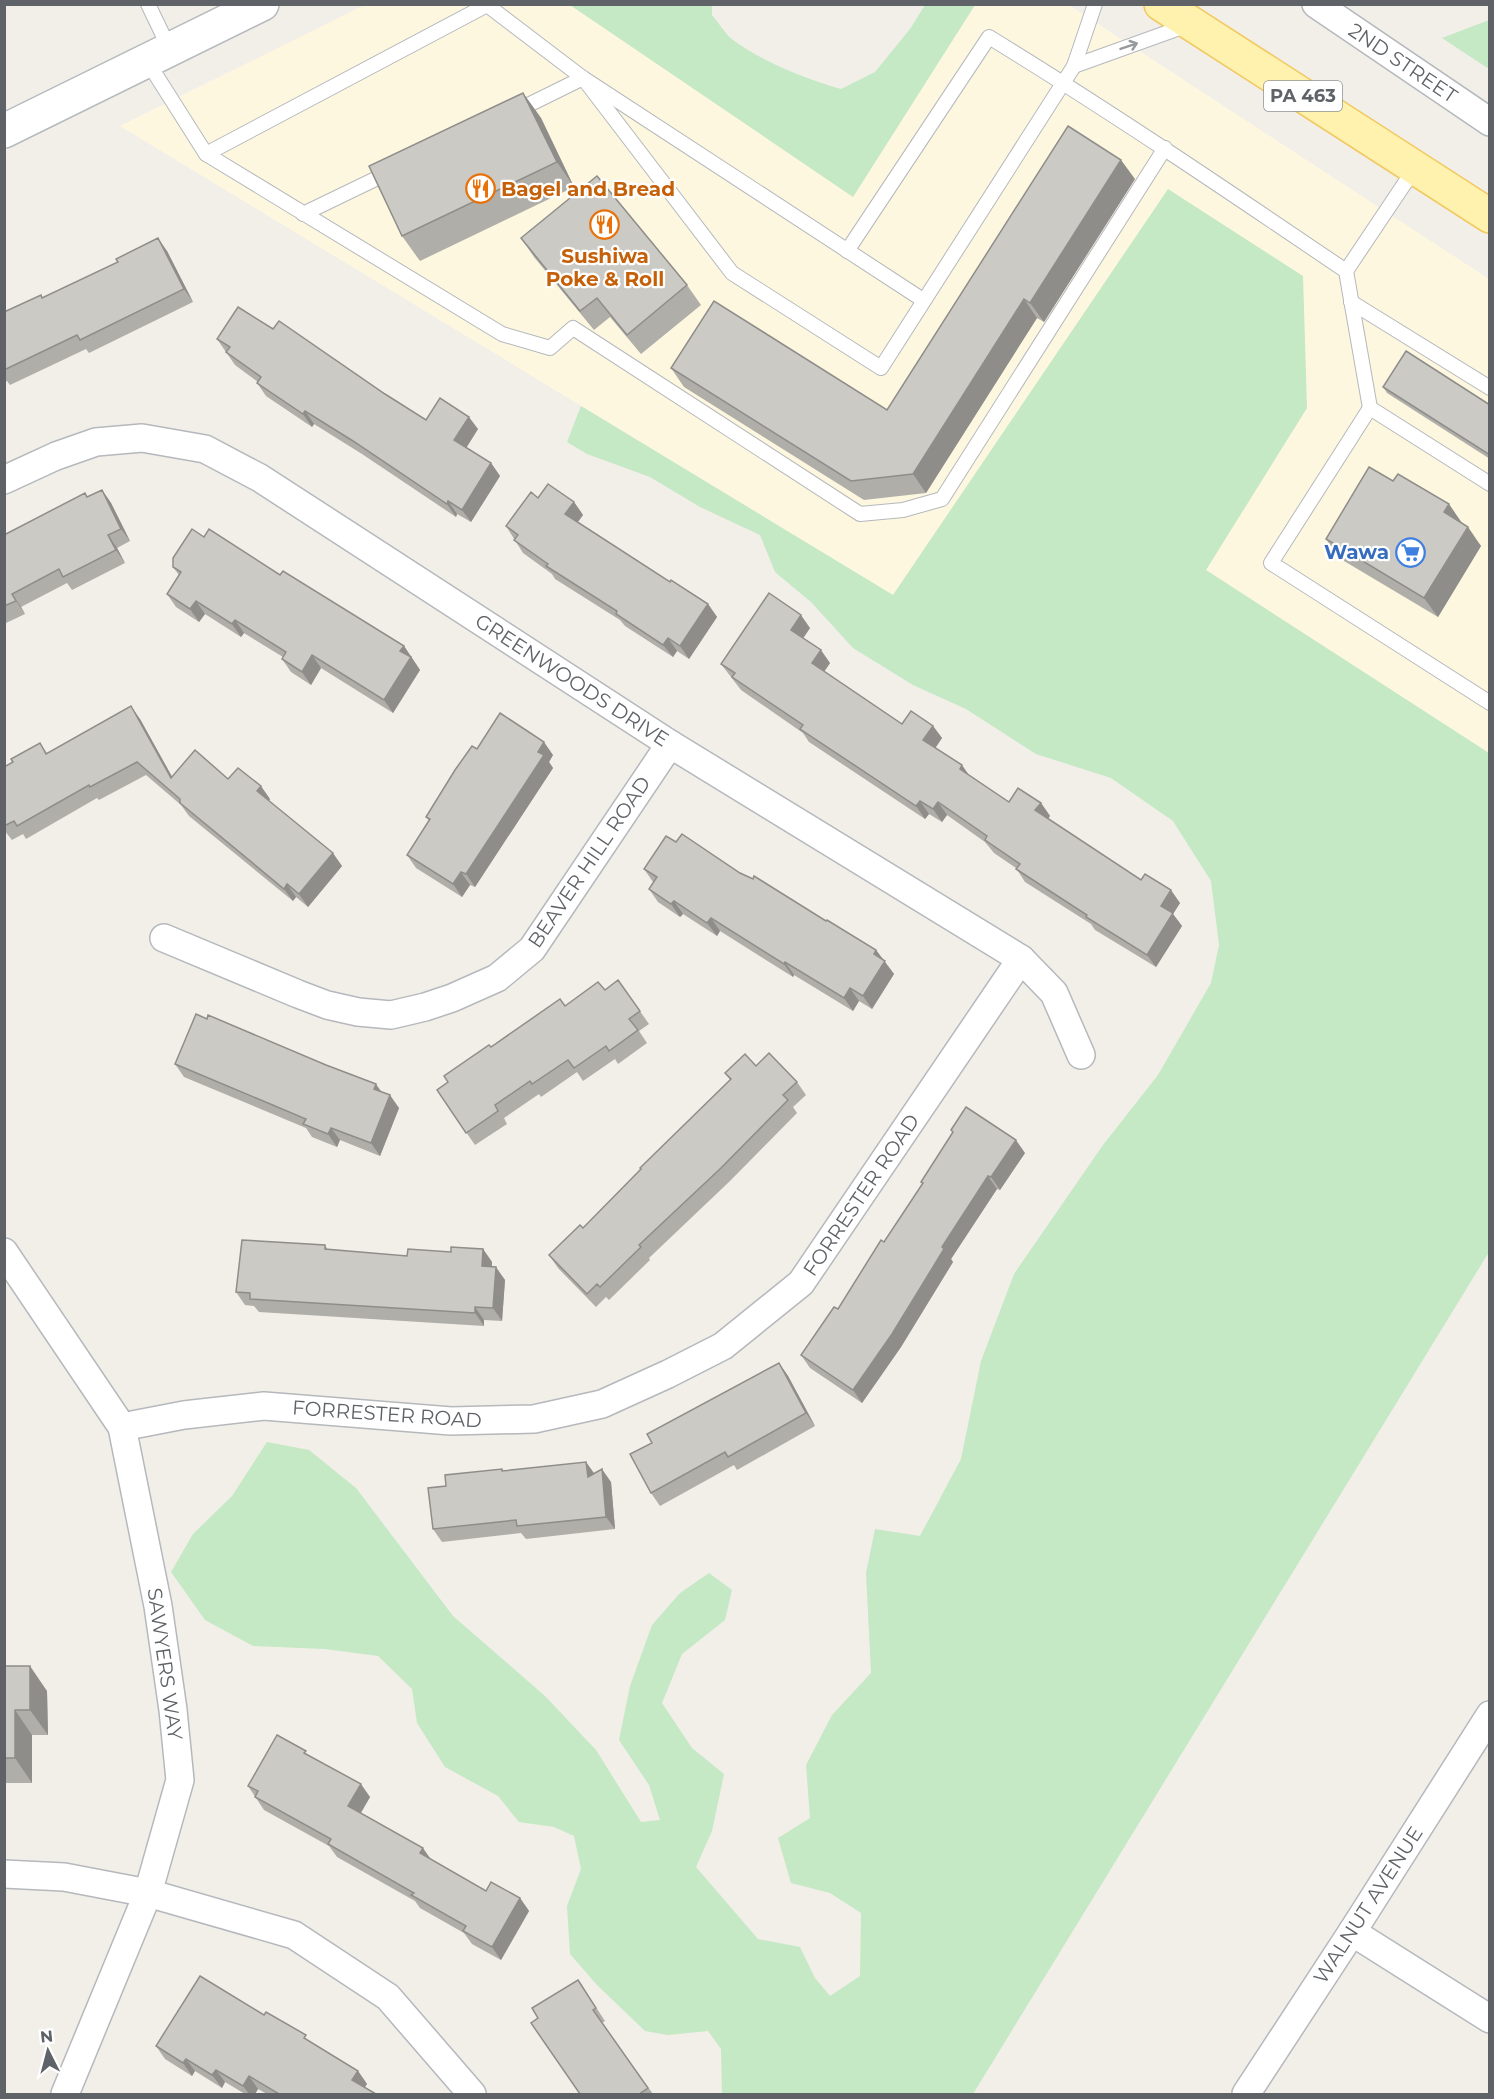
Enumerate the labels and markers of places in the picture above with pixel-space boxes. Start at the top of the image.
restaurant icon: Bagel and Bread [464,173,496,205]
place label: Bagel and Bread [501,177,675,201]
restaurant icon: Sushiwa Poke & Roll [589,209,621,241]
place label: Sushiwa Poke & Roll [546,244,664,291]
supermarket icon: Wawa [1394,536,1426,568]
place label: Wawa [1324,540,1389,564]

